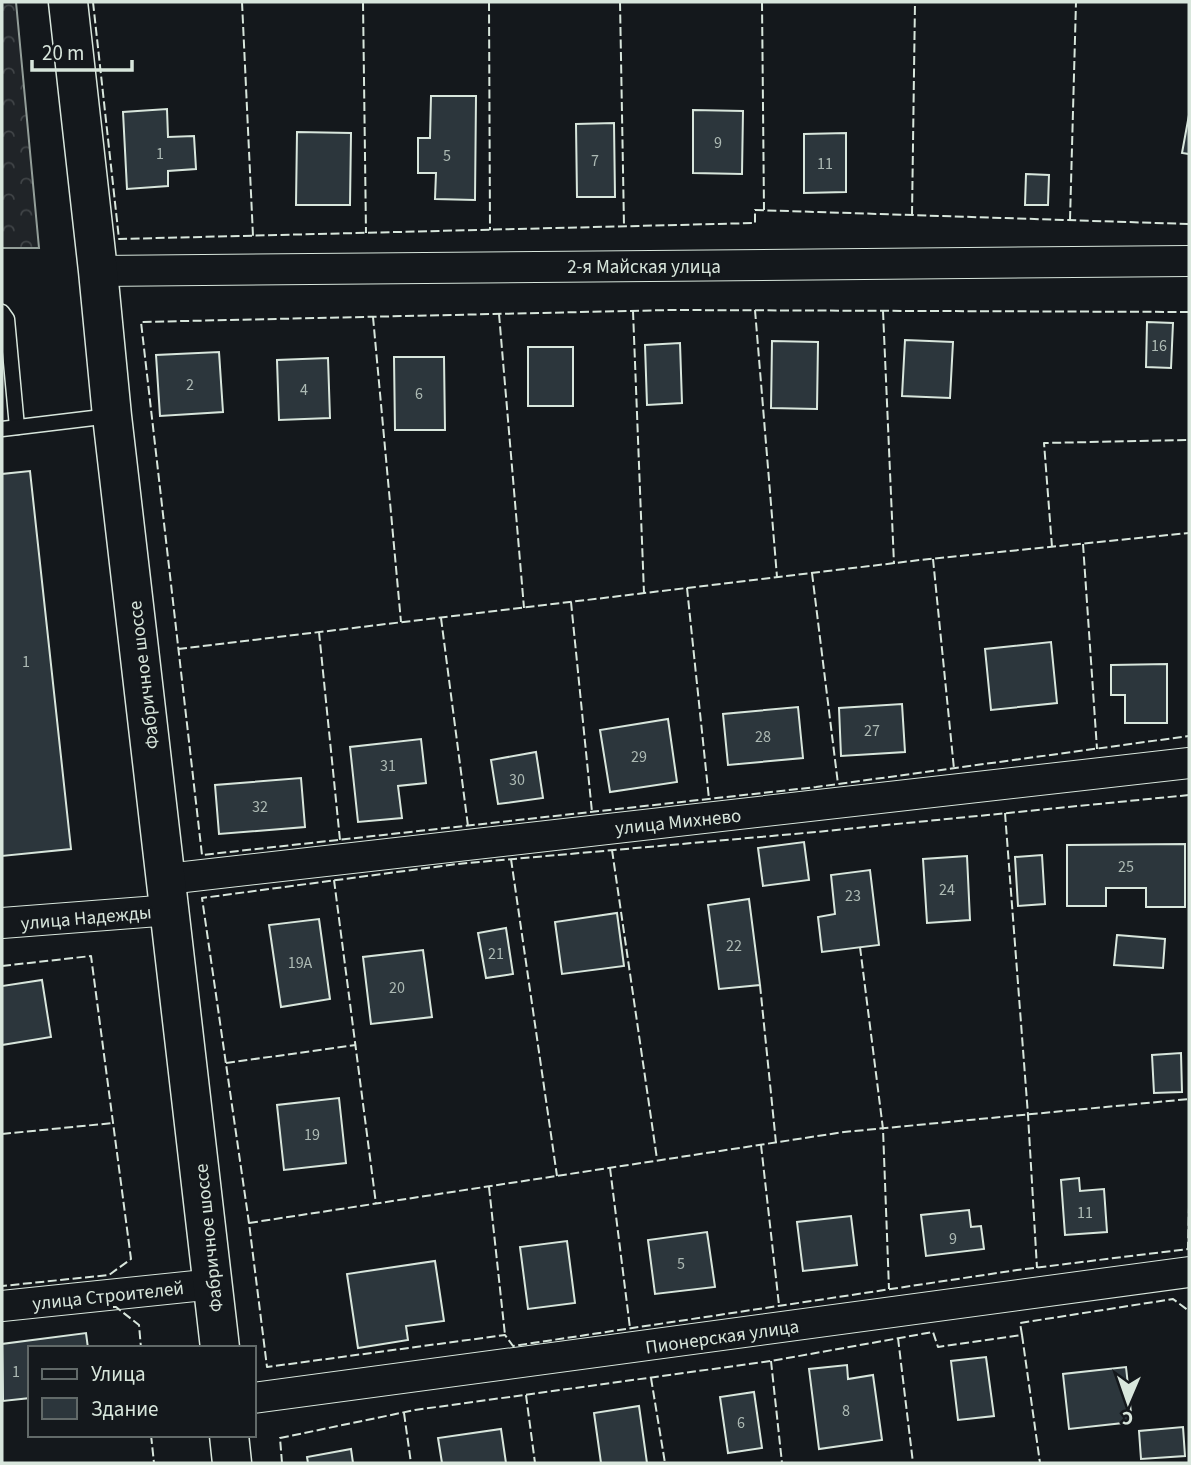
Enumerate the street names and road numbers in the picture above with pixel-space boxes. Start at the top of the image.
street label: 2-я Майская улица [567,254,721,281]
street label: Фабричное шоссе [122,599,167,750]
street label: улица Михнево [614,802,743,843]
street label: улица Надежды [20,899,153,938]
street label: Фабричное шоссе [188,1162,231,1313]
street label: улица Строителей [31,1275,185,1318]
street label: Пионерская улица [644,1313,801,1362]

